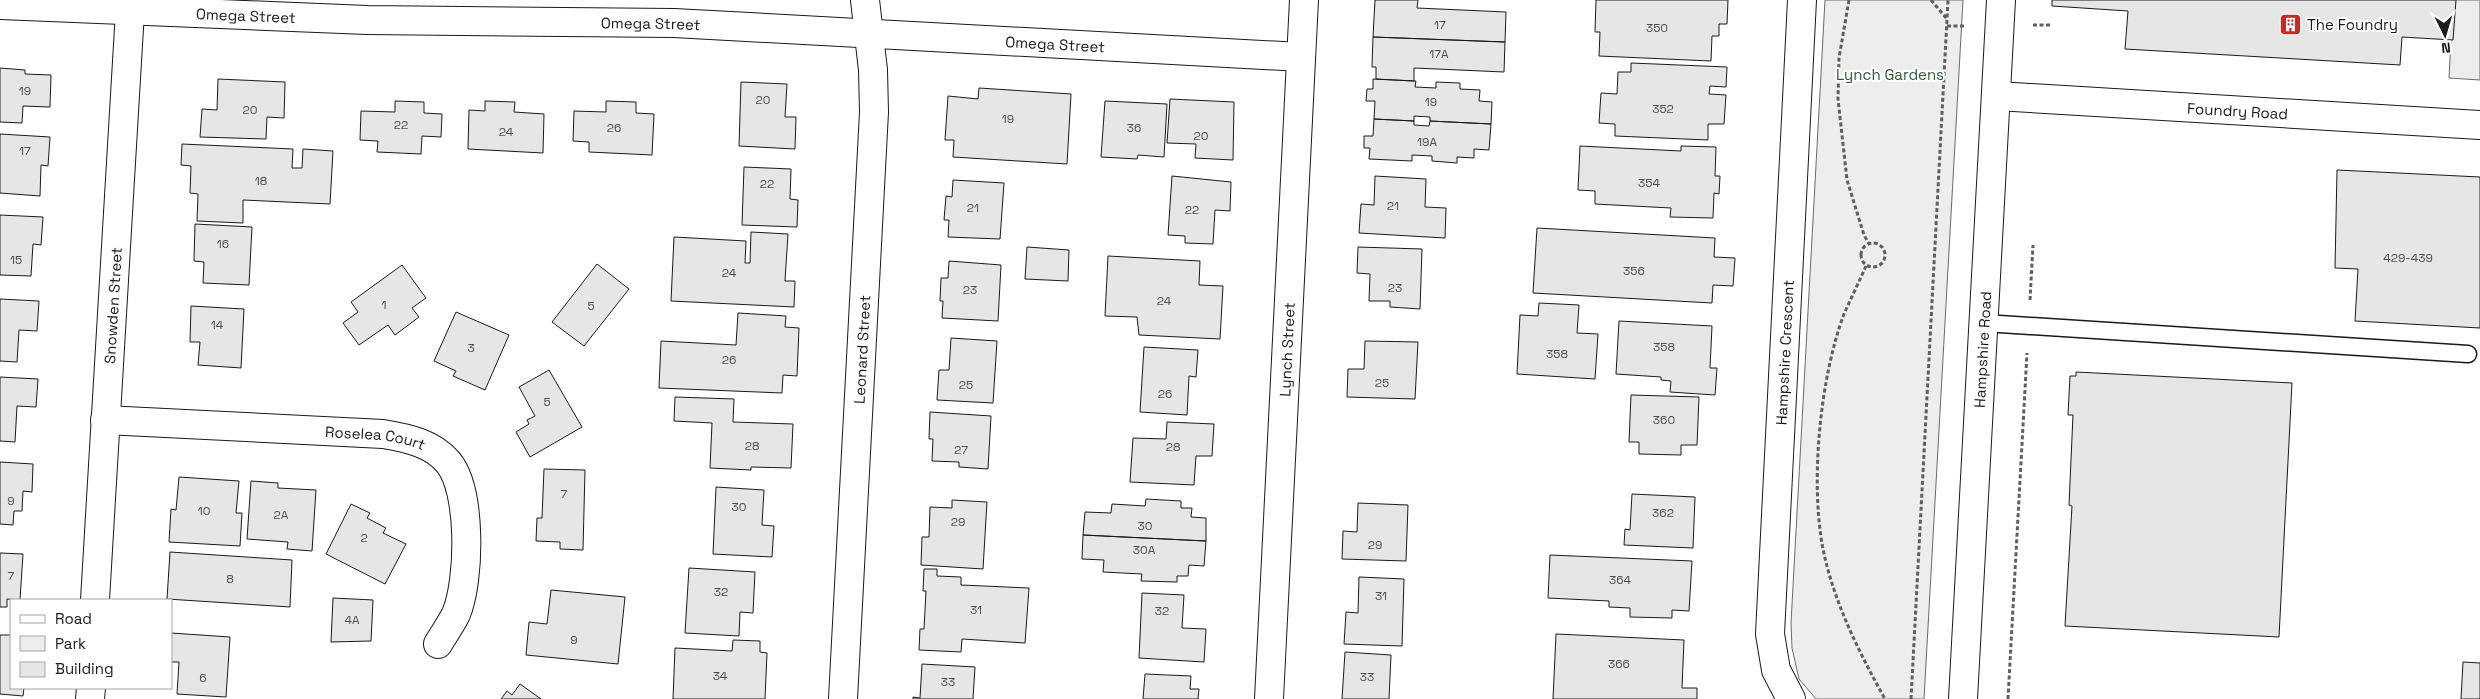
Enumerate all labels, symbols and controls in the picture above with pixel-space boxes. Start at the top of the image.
street label: Omega Street [196,4,296,27]
north arrow [2420,10,2470,60]
building icon: The Foundry [2279,12,2303,36]
street label: Omega Street [601,13,701,34]
place label: The Foundry [2307,15,2398,34]
house number: 17 [1434,17,1446,33]
house number: 350 [1646,20,1668,36]
street label: Omega Street [1005,31,1106,56]
text: N [2441,39,2452,57]
house number: 17A [1429,46,1449,62]
park label: Lynch Gardens [1836,65,1944,84]
house number: 19 [19,83,31,99]
house number: 20 [756,92,770,108]
house number: 19 [1425,94,1437,110]
street label: Foundry Road [2187,98,2288,123]
house number: 352 [1652,101,1674,117]
house number: 20 [243,102,257,118]
house number: 19 [1002,111,1014,127]
house number: 22 [394,117,408,133]
house number: 26 [607,120,621,136]
house number: 36 [1127,120,1141,136]
house number: 24 [499,124,514,140]
house number: 20 [1194,128,1208,144]
house number: 19A [1417,134,1437,150]
house number: 17 [19,143,31,159]
house number: 18 [255,173,267,189]
house number: 354 [1638,175,1660,191]
house number: 22 [760,176,774,192]
house number: 21 [1387,198,1399,214]
house number: 21 [967,200,979,216]
house number: 22 [1185,202,1199,218]
house number: 16 [217,236,229,252]
street label: Snowden Street [100,247,125,364]
house number: 429-439 [2383,250,2433,266]
house number: 15 [10,252,22,268]
house number: 356 [1623,263,1645,279]
house number: 24 [722,265,737,281]
street label: Hampshire Crescent [1771,279,1797,426]
house number: 23 [1388,280,1402,296]
house number: 23 [963,282,977,298]
street label: Hampshire Road [1969,291,1995,408]
house number: 24 [1157,293,1172,309]
street label: Leonard Street [849,294,874,404]
house number: 1 [381,297,387,313]
house number: 5 [587,298,595,314]
street label: Lynch Street [1275,302,1298,397]
house number: 14 [211,317,224,333]
house number: 358 [1653,339,1675,355]
house number: 3 [467,340,475,356]
house number: 358 [1546,346,1568,362]
house number: 26 [722,352,736,368]
house number: 25 [1375,375,1389,391]
house number: 25 [959,377,973,393]
house number: 26 [1158,386,1172,402]
house number: 5 [543,394,551,410]
house number: 360 [1653,412,1675,428]
street label: Roselea Court [325,422,428,454]
house number: 28 [745,438,759,454]
house number: 28 [1166,439,1180,455]
house number: 27 [954,442,968,458]
house number: 7 [561,486,568,502]
house number: 9 [7,493,15,509]
house number: 30 [732,499,746,515]
house number: 10 [198,503,210,519]
house number: 362 [1652,505,1674,521]
house number: 2A [274,507,289,523]
house number: 29 [951,514,965,530]
house number: 30 [1138,518,1152,534]
house number: 2 [360,530,368,546]
house number: 29 [1368,537,1382,553]
house number: 30A [1133,542,1156,558]
house number: 7 [8,568,15,584]
house number: 8 [226,571,234,587]
house number: 364 [1609,572,1632,588]
house number: 32 [714,584,728,600]
house number: 31 [1375,588,1387,604]
legend [10,599,172,689]
house number: 31 [970,602,982,618]
house number: 32 [1155,603,1169,619]
text: Road [55,609,92,628]
house number: 4A [344,612,360,628]
house number: 9 [570,632,578,648]
text: Park [55,634,86,653]
house number: 366 [1608,656,1630,672]
text: Building [55,659,114,678]
house number: 34 [713,668,728,684]
house number: 33 [1360,669,1374,685]
house number: 6 [199,670,207,686]
house number: 33 [941,674,955,690]

